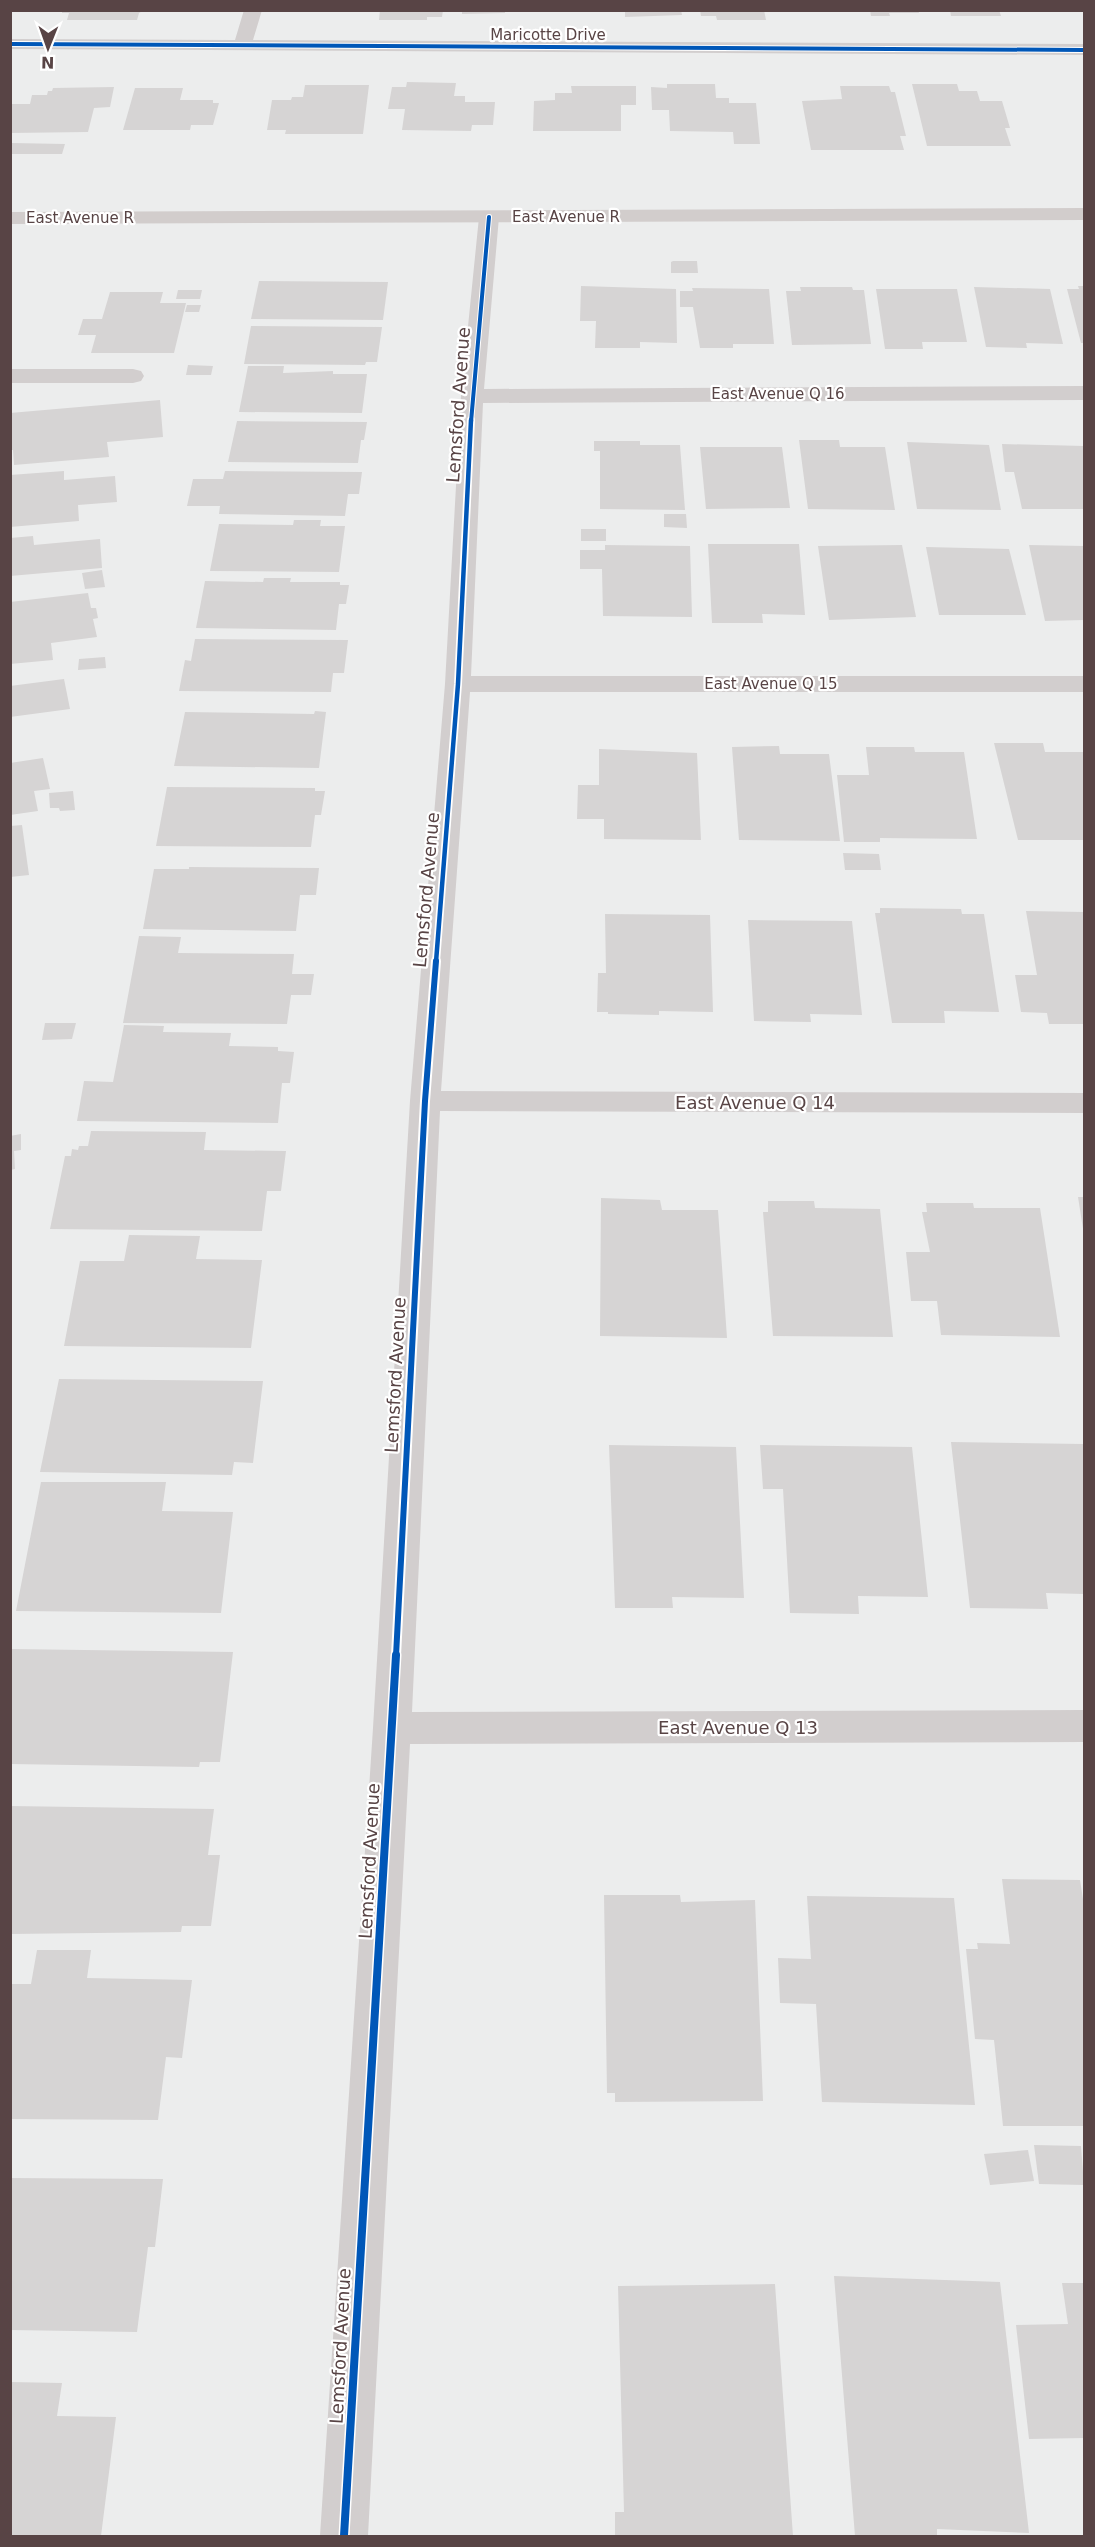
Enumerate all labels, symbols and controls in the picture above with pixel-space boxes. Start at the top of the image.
north arrow [18,18,78,78]
street label: Maricotte Drive [490,26,606,44]
text: N [41,53,55,72]
street label: East Avenue R [512,208,620,226]
street label: East Avenue R [26,209,134,227]
street label: Lemsford Avenue [442,326,474,484]
street label: East Avenue Q 16 [711,385,845,403]
street label: East Avenue Q 15 [704,675,838,693]
street label: Lemsford Avenue [409,811,443,969]
street label: East Avenue Q 14 [675,1092,835,1113]
street label: Lemsford Avenue [380,1296,410,1454]
street label: East Avenue Q 13 [658,1717,818,1738]
street label: Lemsford Avenue [354,1782,384,1940]
street label: Lemsford Avenue [325,2267,355,2425]

